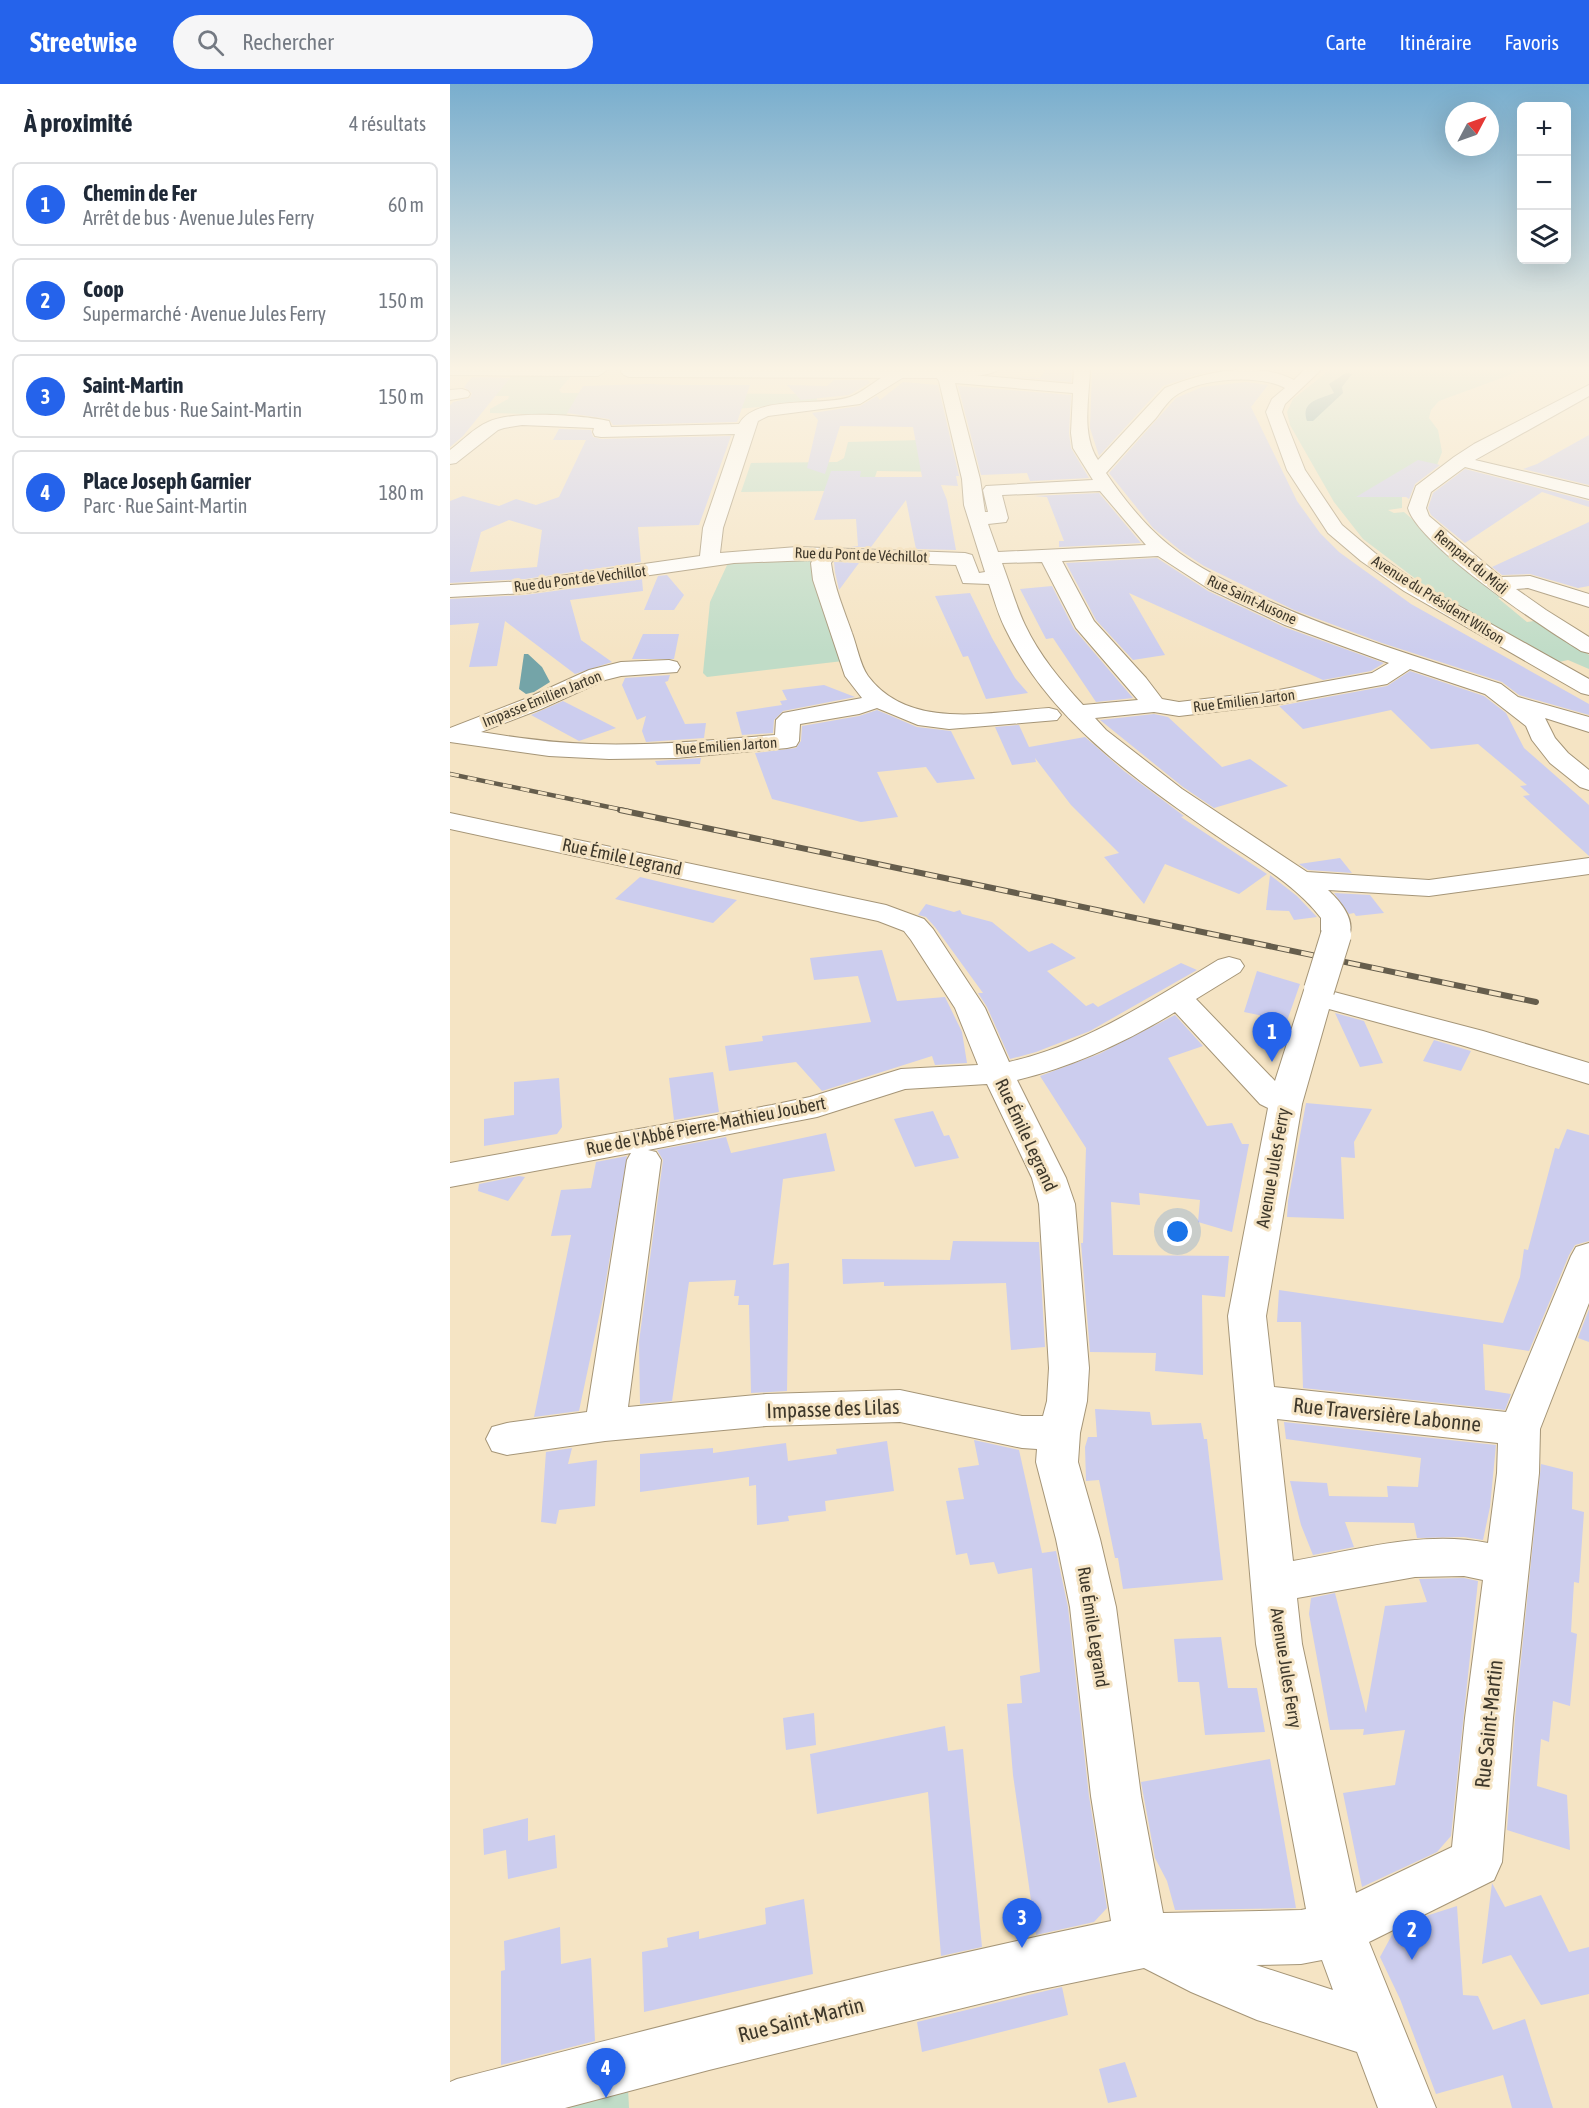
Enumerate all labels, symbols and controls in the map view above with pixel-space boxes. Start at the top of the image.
search box [173,15,593,69]
text: Streetwise [30,26,137,58]
icon: search [194,26,227,59]
text: Rechercher [242,29,334,55]
text: Carte [1326,30,1366,54]
text: Itinéraire [1399,30,1471,54]
text: Favoris [1504,30,1559,54]
north arrow [1445,102,1499,156]
map controls [1517,102,1571,264]
button: + [1517,102,1571,156]
text: À proximité [24,108,132,138]
text: 4 résultats [349,112,426,135]
button: − [1517,156,1571,210]
text: Chemin de Fer [83,180,196,206]
text: 1 [41,193,50,216]
text: 60 m [388,193,424,216]
text: Arrêt de bus · Avenue Jules Ferry [83,206,314,229]
button: layers [1517,210,1571,264]
text: Coop [83,276,124,302]
text: 2 [41,289,50,312]
text: 150 m [379,289,424,312]
text: Supermarché · Avenue Jules Ferry [83,302,326,325]
text: Saint-Martin [83,372,183,398]
text: 3 [41,385,50,408]
text: 150 m [379,385,424,408]
text: Arrêt de bus · Rue Saint-Martin [83,398,302,421]
text: Place Joseph Garnier [83,468,251,494]
text: 4 [41,481,50,504]
text: 180 m [379,481,424,504]
text: Parc · Rue Saint-Martin [83,494,247,517]
street label: Rempart du Midi [1431,526,1511,597]
street label: Rue du Pont de Véchillot [794,544,928,565]
street label: Avenue du Président Wilson [1369,552,1508,647]
street label: Rue du Pont de Vechillot [513,562,647,595]
street label: Rue Saint-Ausone [1205,571,1300,628]
street label: Impasse Emilien Jarton [480,667,604,730]
street label: Rue Emilien Jarton [1192,686,1296,715]
street label: Rue Emilien Jarton [674,733,778,758]
street label: Rue Émile Legrand [560,834,684,879]
pin: 1 [1252,1012,1292,1062]
street label: Rue Émile Legrand [991,1075,1062,1194]
street label: Rue de l'Abbé Pierre-Mathieu Joubert [584,1092,827,1159]
street label: Avenue Jules Ferry [1252,1106,1293,1230]
your location [1163,1217,1192,1246]
street label: Rue Traversière Labonne [1292,1392,1482,1436]
street label: Impasse des Lilas [766,1394,900,1422]
street label: Rue Émile Legrand [1074,1565,1113,1689]
street label: Avenue Jules Ferry [1267,1606,1306,1730]
street label: Rue Saint-Martin [1469,1659,1507,1789]
pin: 3 [1002,1898,1042,1948]
pin: 2 [1392,1910,1432,1960]
street label: Rue Saint-Martin [735,1992,866,2046]
pin: 4 [586,2048,626,2098]

